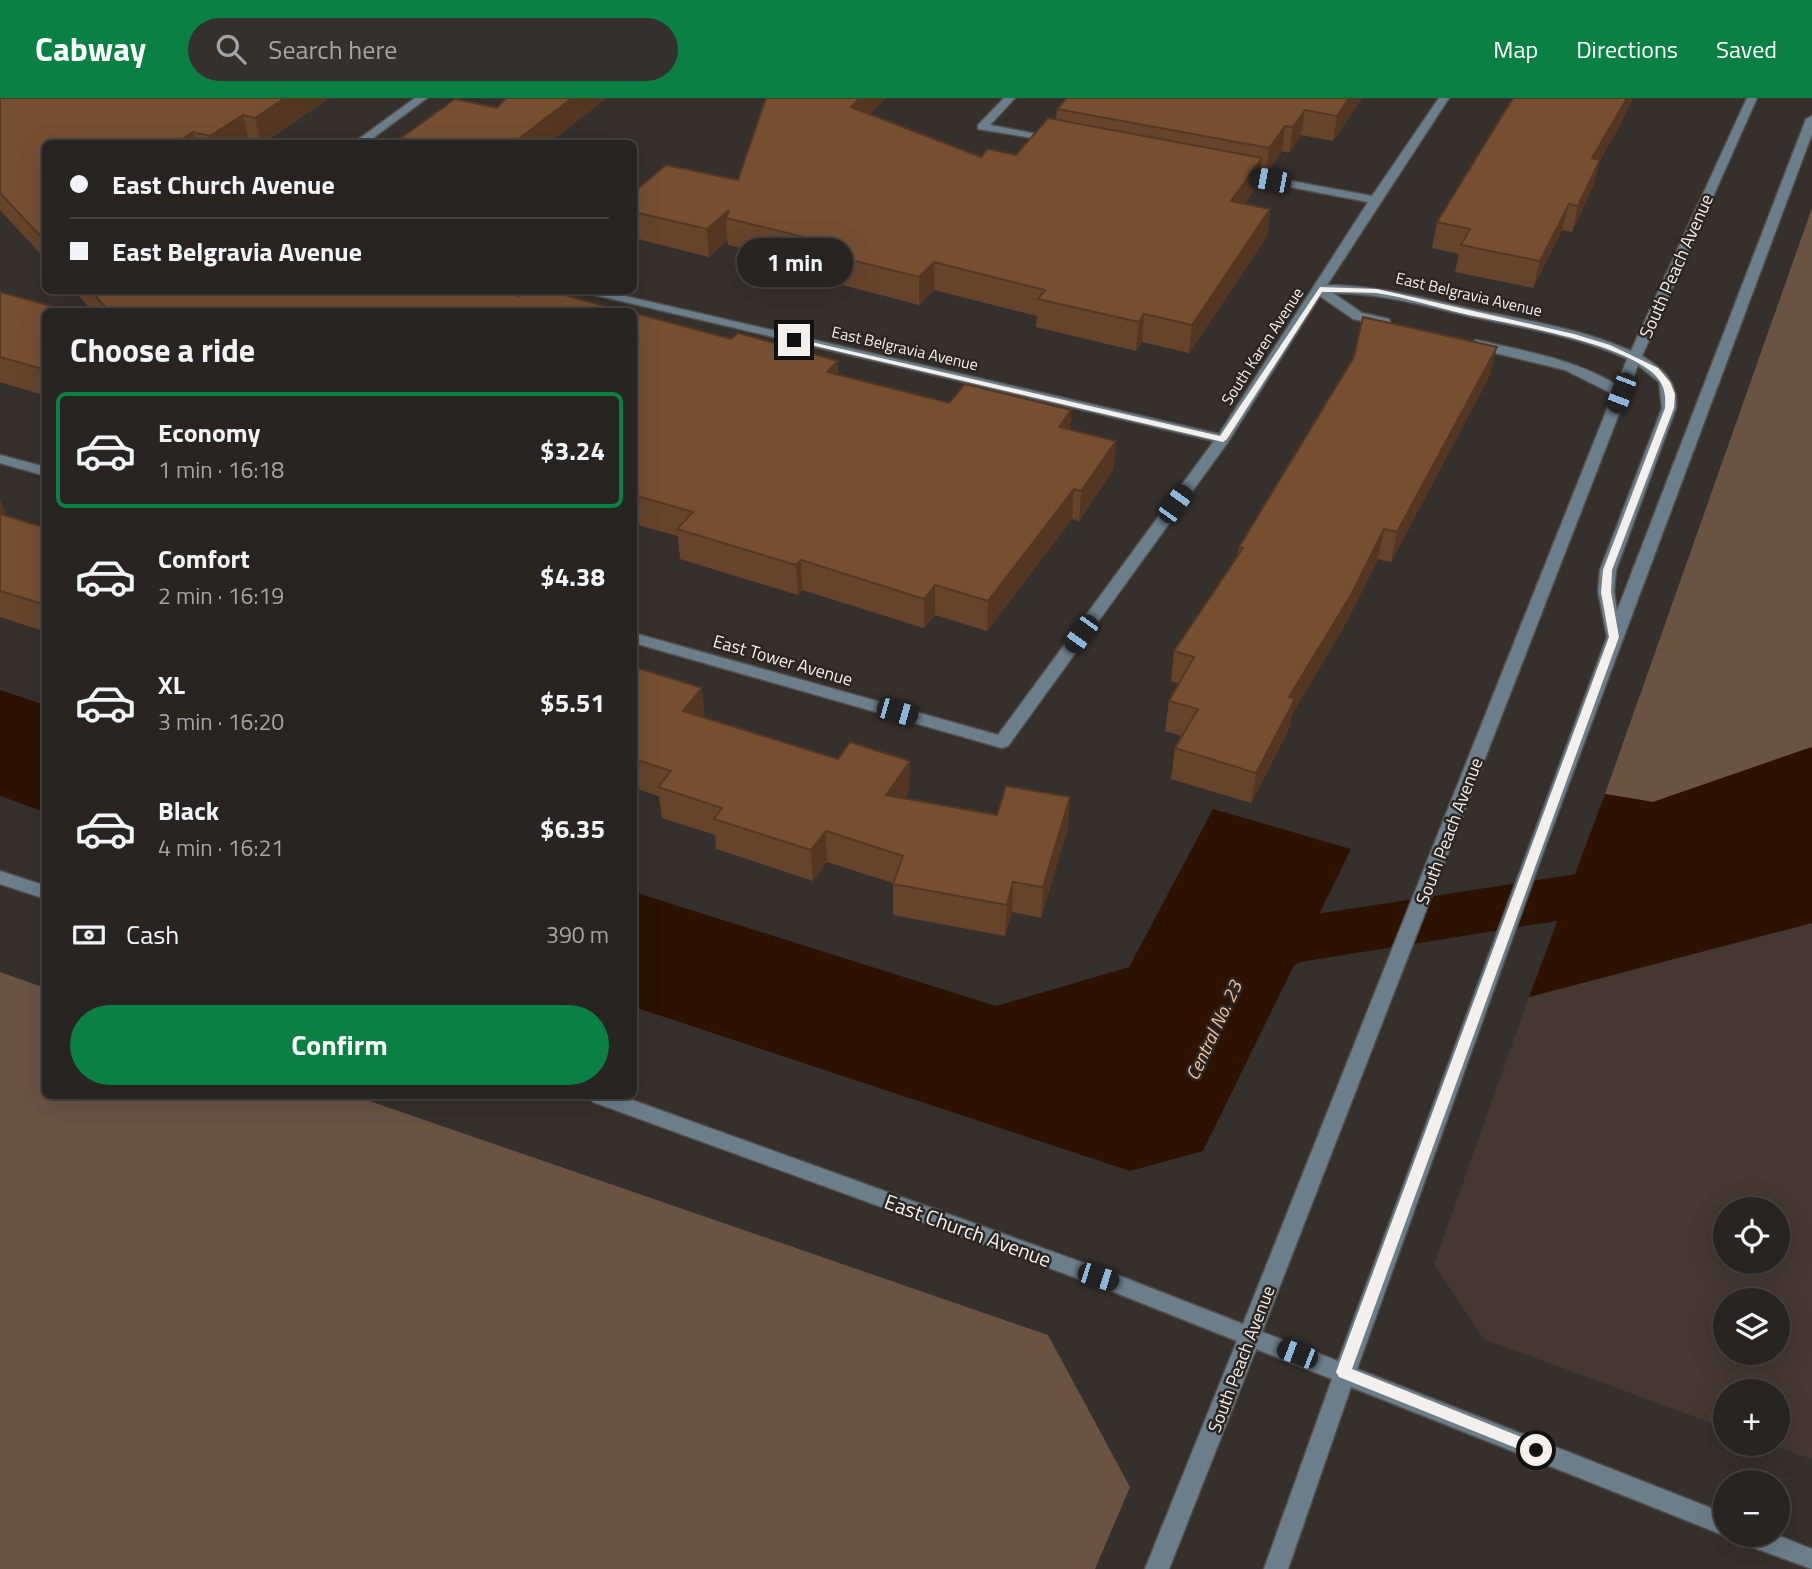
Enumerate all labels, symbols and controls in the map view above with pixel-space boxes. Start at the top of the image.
search box [188,18,678,81]
text: Cabway [35,24,146,74]
icon: search [212,30,250,68]
text: Search here [268,30,397,69]
text: Map [1493,31,1538,67]
text: Directions [1576,31,1678,67]
text: Saved [1716,31,1777,67]
text: East Church Avenue [112,165,335,204]
car [1248,166,1293,194]
street label: South Peach Avenue [1632,190,1720,342]
text: East Belgravia Avenue [112,232,362,271]
callout: 1 min [736,238,852,288]
text: 1 min [767,245,823,280]
street label: East Belgravia Avenue [1393,265,1545,323]
street label: South Karen Avenue [1215,282,1309,410]
street label: East Belgravia Avenue [829,319,981,377]
route end [778,324,810,356]
text: Choose a ride [70,326,255,374]
car [1604,370,1639,416]
text: Economy [158,413,260,452]
icon: car [74,419,137,482]
text: $3.24 [540,431,605,470]
text: 1 min · 16:18 [158,452,284,487]
car [1155,481,1196,527]
text: Comfort [158,539,250,578]
icon: car [74,545,137,608]
text: $4.38 [540,557,605,596]
text: 2 min · 16:19 [158,578,284,613]
car [1061,611,1102,657]
street label: East Tower Avenue [710,627,856,693]
text: XL [158,665,185,704]
icon: car [74,671,137,734]
text: $5.51 [540,683,605,722]
car [874,696,921,728]
text: 3 min · 16:20 [158,704,284,739]
street label: South Peach Avenue [1409,754,1489,908]
text: Black [158,791,219,830]
icon: car [74,797,137,860]
text: $6.35 [540,809,605,848]
text: 4 min · 16:21 [158,830,284,865]
text: Cash [126,915,179,954]
icon: cash [70,916,108,954]
text: 390 m [546,917,609,952]
water label: Central No. 23 [1177,974,1249,1085]
button: Confirm [70,1005,609,1085]
street label: East Church Avenue [880,1185,1056,1275]
map controls [1713,1197,1790,1547]
button: locate [1713,1197,1790,1274]
car [1075,1261,1122,1293]
street label: South Peach Avenue [1201,1282,1281,1436]
button: layers [1713,1288,1790,1365]
car [1274,1337,1321,1371]
button: + [1713,1379,1790,1456]
route start [1520,1434,1552,1466]
button: − [1713,1470,1790,1547]

